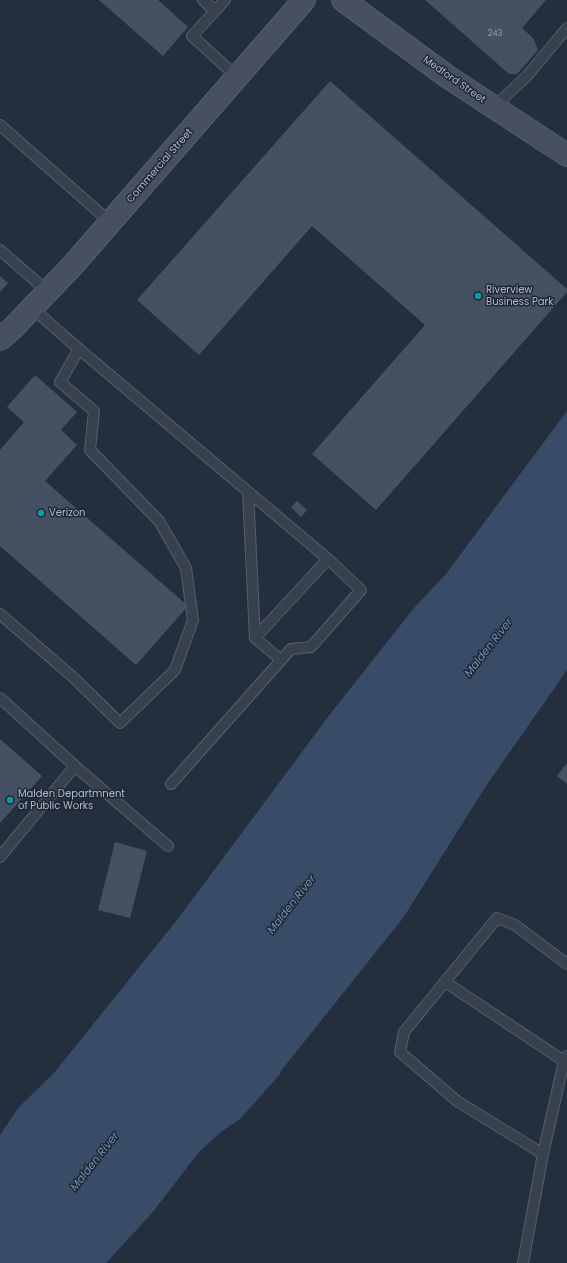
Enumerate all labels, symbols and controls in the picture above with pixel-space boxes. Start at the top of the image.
house number: 243 [488,29,502,39]
street label: Medford Street [420,54,488,106]
street label: Commercial Street [125,126,195,206]
place label: Riverview Business Park [486,284,553,308]
marker: Riverview Business Park [473,291,483,301]
place label: Verizon [49,507,85,519]
marker: Verizon [36,508,46,518]
water label: Malden River [462,616,516,680]
place label: Malden Departmnent of Public Works [18,788,125,812]
marker: Malden Departmnent of Public Works [5,795,15,805]
water label: Malden River [265,873,319,937]
water label: Malden River [68,1130,122,1194]

